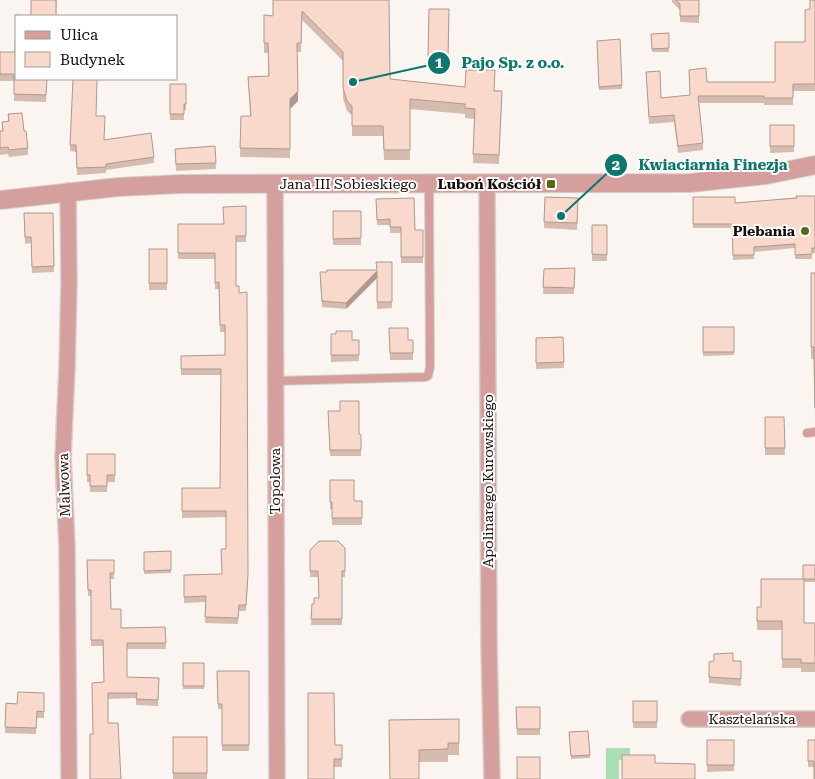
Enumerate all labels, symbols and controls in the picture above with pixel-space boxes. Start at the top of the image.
legend [15,15,178,80]
text: Ulica [60,26,98,44]
callout: Pajo Sp. z o.o. [427,48,575,78]
text: Budynek [60,51,125,69]
text: 1 [435,54,444,72]
text: Pajo Sp. z o.o. [461,54,565,72]
callout: Kwiaciarnia Finezja [604,150,798,180]
text: 2 [612,156,620,174]
text: Kwiaciarnia Finezja [638,156,788,174]
street label: Jana III Sobieskiego [279,176,417,192]
place label: Luboń Kościół [438,176,541,192]
marker: Luboń Kościół [545,178,557,190]
place label: Plebania [733,223,796,239]
marker: Plebania [799,225,811,237]
street label: Apolinarego Kurowskiego [480,394,496,568]
street label: Topolowa [267,447,283,514]
street label: Malwowa [55,452,73,517]
street label: Kasztelańska [709,711,796,727]

